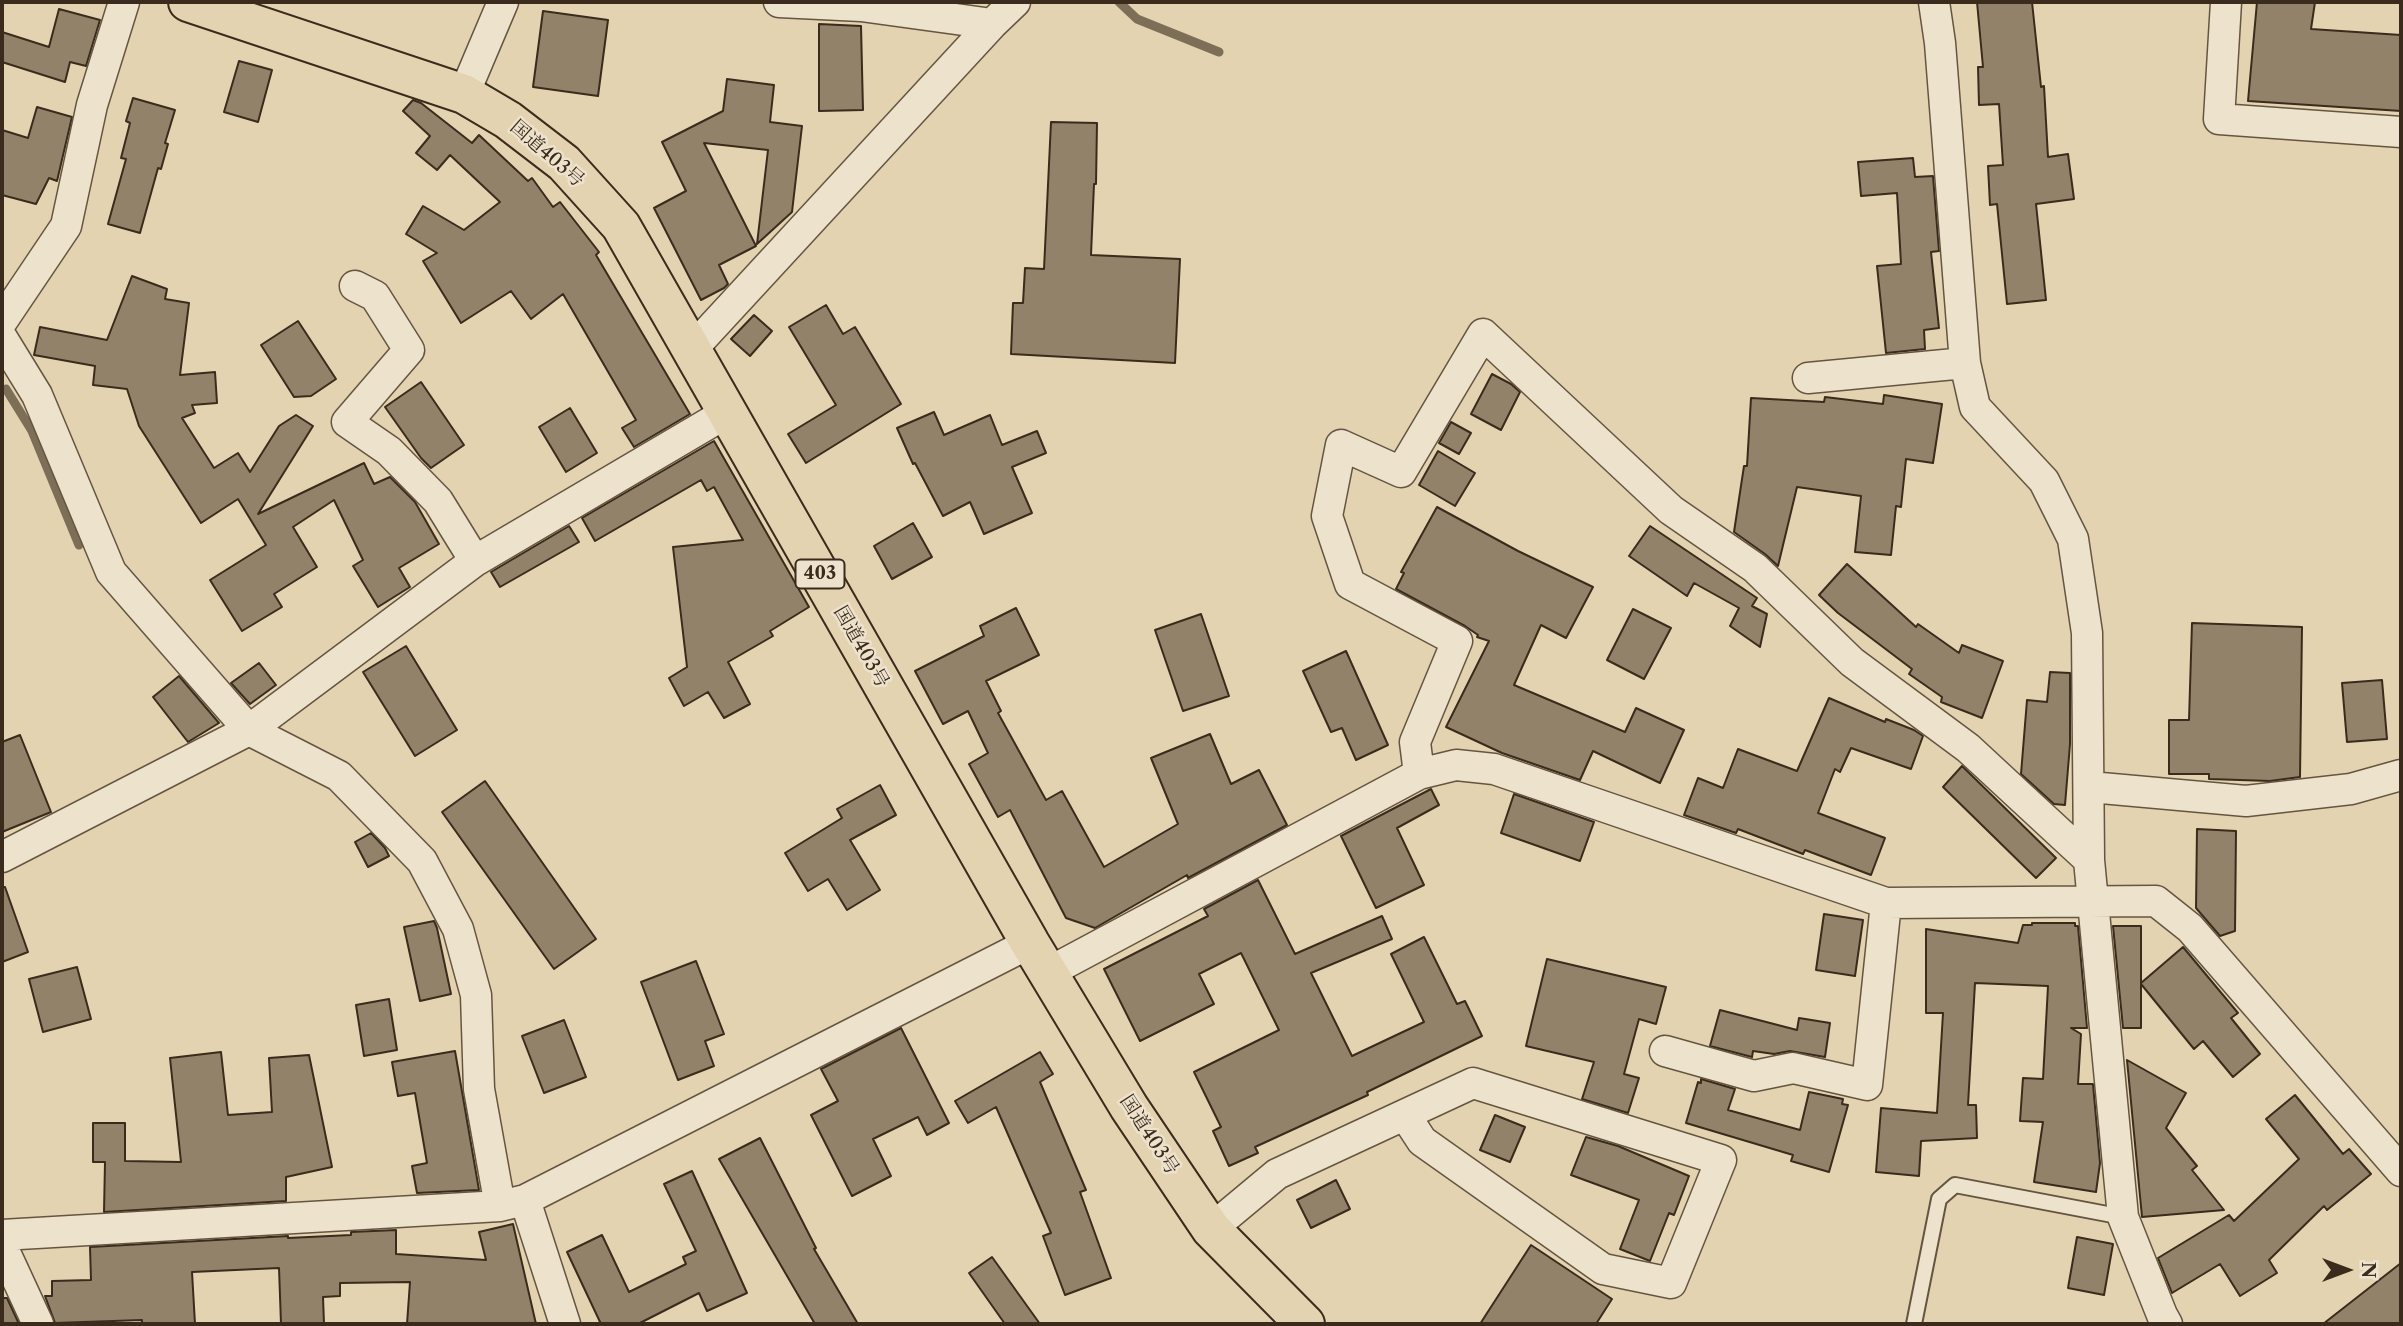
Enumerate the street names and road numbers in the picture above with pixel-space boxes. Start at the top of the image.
street label: 国道403号 [505,116,589,192]
road number: 403 [796,560,844,588]
street label: 国道403号 [829,602,893,692]
street label: 国道403号 [1115,1091,1183,1179]

